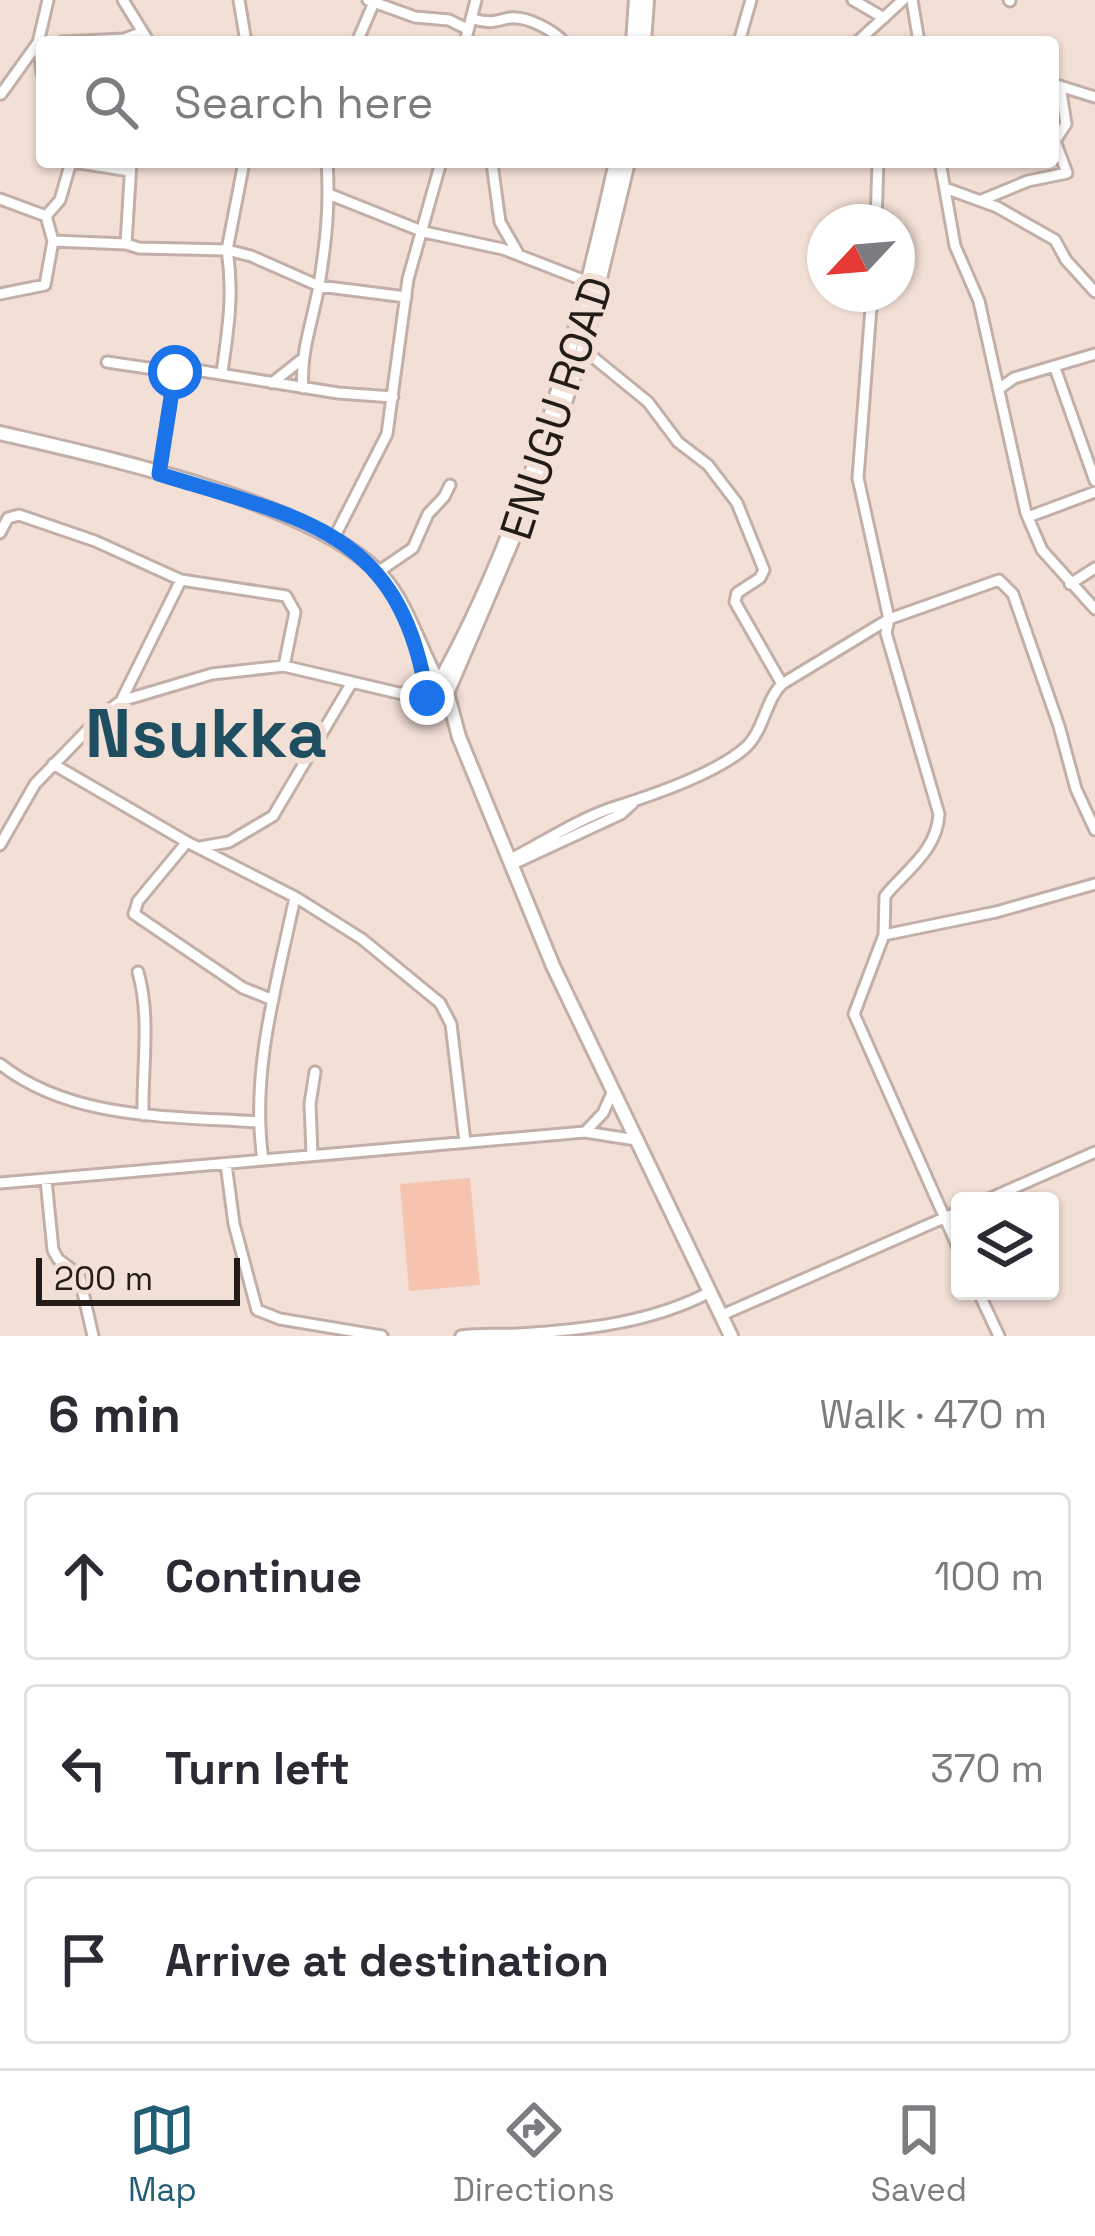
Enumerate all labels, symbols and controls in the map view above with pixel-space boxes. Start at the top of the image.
search box [36,36,1059,168]
icon: search [78,69,144,135]
text: Search here [174,74,433,131]
north arrow [807,204,915,312]
street label: ENUGU ROAD [487,270,626,547]
route start [148,345,202,399]
route end [400,671,454,725]
district label: Nsukka [85,689,327,777]
map controls [951,1192,1059,1300]
button: layers [951,1192,1059,1300]
scale bar [36,1252,240,1305]
text: 200 m [54,1258,153,1300]
text: 6 min [48,1382,181,1447]
text: Walk · 470 m [820,1390,1047,1439]
icon: ahead [51,1543,117,1609]
text: Continue [165,1548,362,1605]
text: 100 m [934,1552,1044,1601]
icon: left [51,1735,117,1801]
text: Turn left [165,1740,350,1797]
text: 370 m [930,1744,1044,1793]
icon: arrive [51,1927,117,1993]
text: Arrive at destination [165,1932,609,1989]
tab: Map [128,2097,197,2211]
tab: Directions [453,2097,615,2211]
tab: Saved [871,2097,967,2211]

